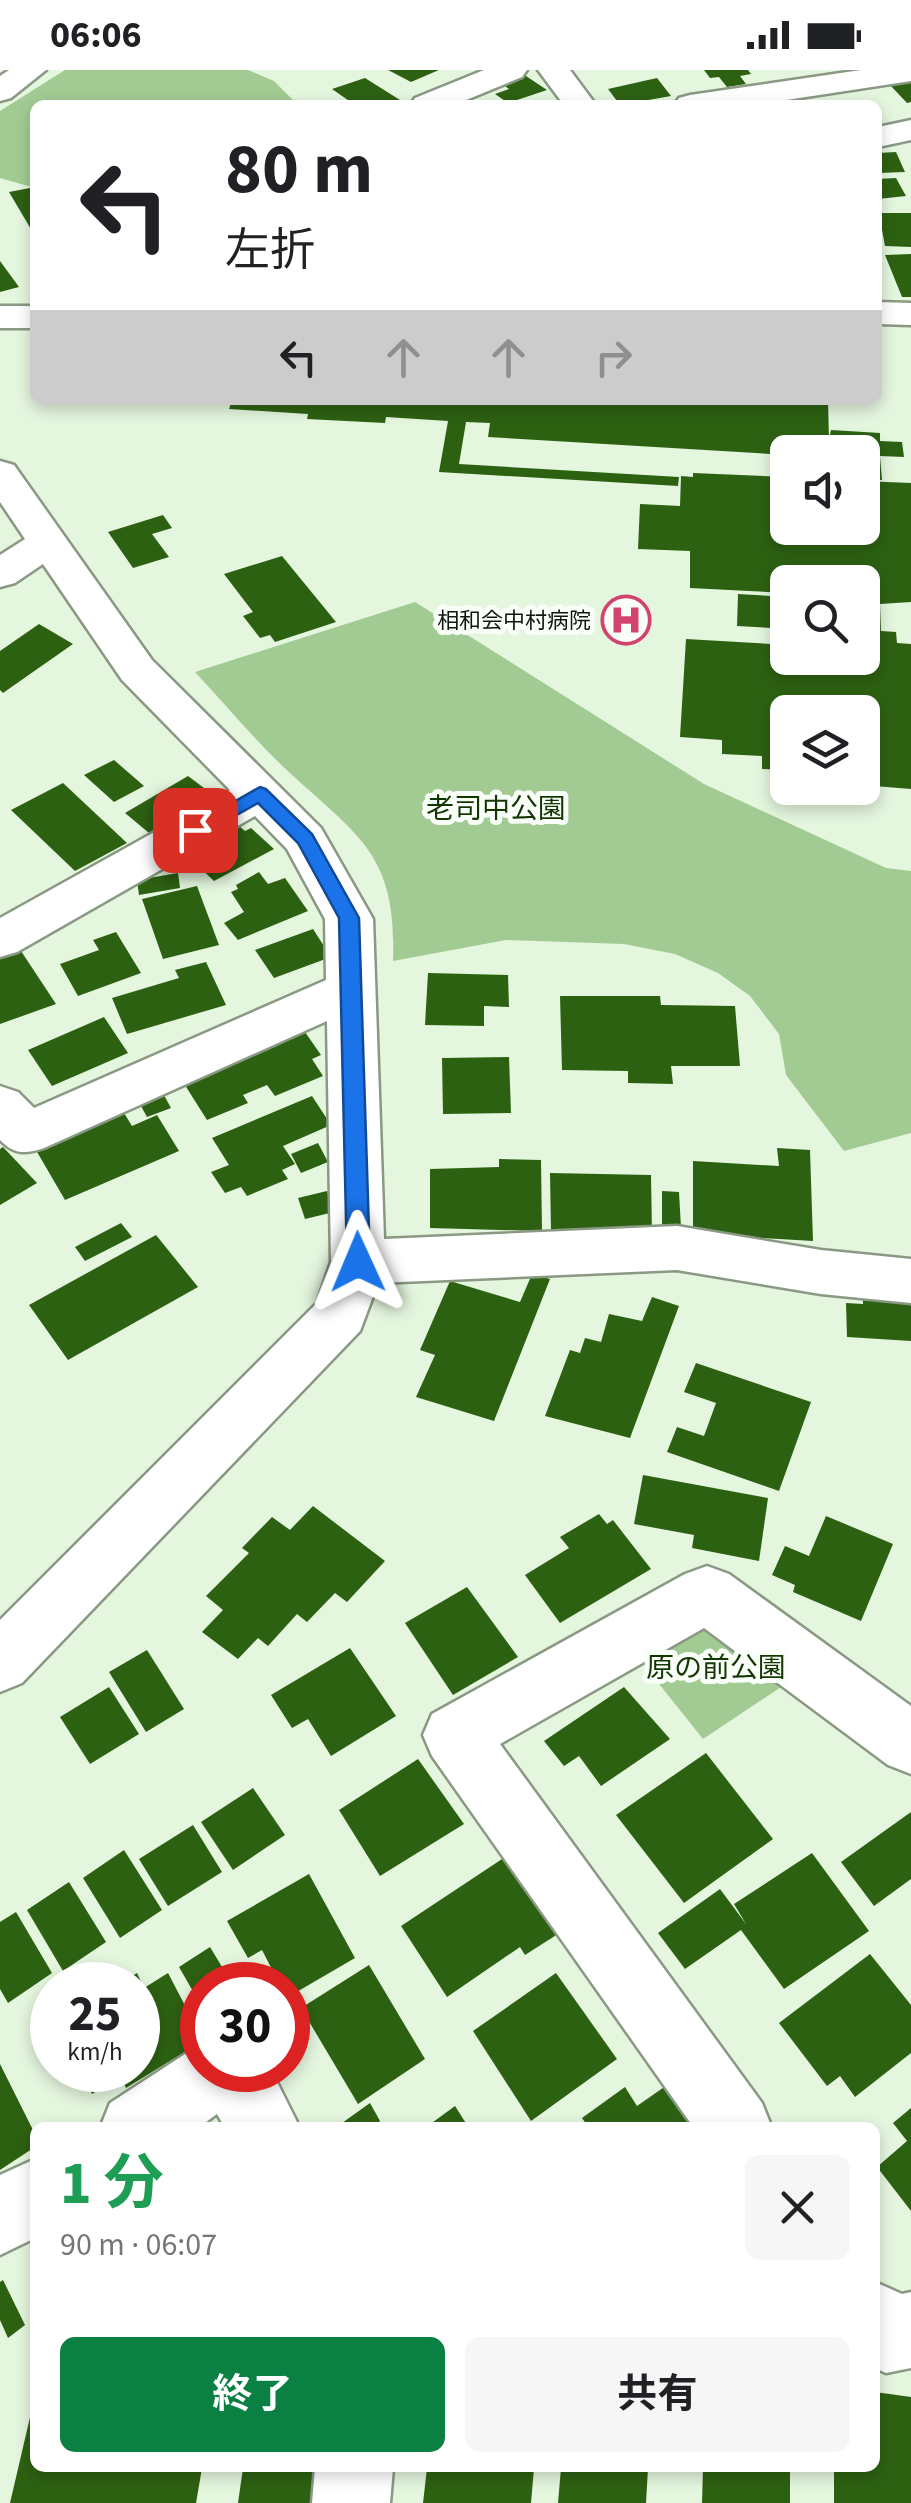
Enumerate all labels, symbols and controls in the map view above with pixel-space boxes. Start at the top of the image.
text: 06:06 [50,8,142,62]
text: 80 m [225,120,373,220]
icon: left [60,140,190,270]
text: 左折 [225,219,315,283]
icon: left [271,330,326,385]
icon: ahead [376,330,431,385]
icon: ahead [481,330,536,385]
icon: right [586,330,641,385]
map controls [770,435,880,805]
button: sound [770,435,880,545]
button: search [770,565,880,675]
hospital icon: 相和会中村病院 [600,594,652,646]
place label: 相和会中村病院 [437,605,591,637]
button: layers [770,695,880,805]
pin [153,788,238,873]
park label: 老司中公園 [426,789,566,829]
icon: arrive [168,803,223,858]
position arrow [306,1210,410,1314]
park label: 原の前公園 [646,1648,786,1688]
speed limit sign: 30 [180,1962,310,2092]
text: 25 [69,1979,121,2050]
text: km/h [67,2034,123,2070]
text: 1 分 [60,2142,164,2227]
button: close [745,2155,850,2260]
text: 90 m · 06:07 [60,2222,217,2268]
button: 終了 [60,2337,445,2452]
button: 共有 [465,2337,850,2452]

